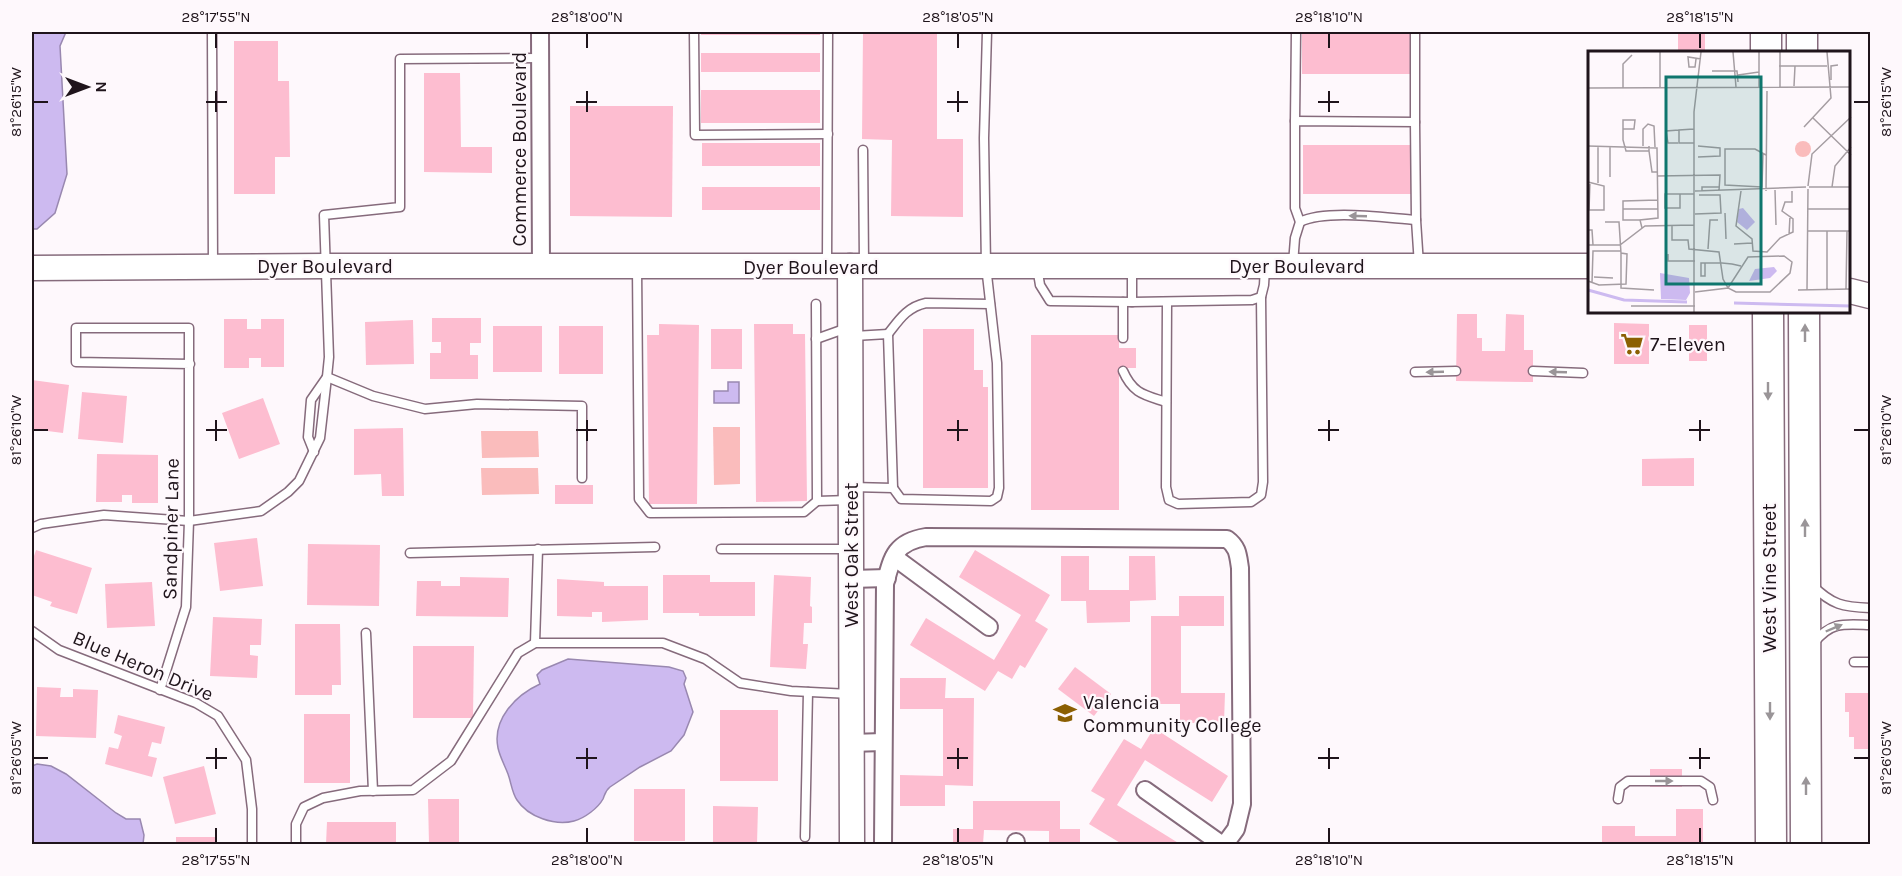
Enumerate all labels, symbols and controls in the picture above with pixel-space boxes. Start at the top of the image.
text: 28°17'55"N [182,8,250,26]
text: 28°18'00"N [551,8,623,26]
text: 28°18'05"N [922,8,994,26]
text: 28°18'10"N [1295,8,1363,26]
text: 28°18'15"N [1666,8,1734,26]
inset map [1588,51,1851,314]
street label: Commerce Boulevard [508,52,531,246]
north arrow [57,57,117,117]
text: 81°26'15"W [7,66,25,137]
text: 81°26'15"W [1877,66,1895,137]
text: N [92,81,111,93]
one-way arrow [1348,212,1367,221]
street label: Dyer Boulevard [257,255,393,278]
street label: Dyer Boulevard [1229,255,1365,278]
street label: Dyer Boulevard [743,256,879,279]
one-way arrow [1800,324,1809,343]
supermarket icon: 7-Eleven [1619,331,1645,357]
place label: 7-Eleven [1650,333,1726,356]
one-way arrow [1426,367,1445,376]
one-way arrow [1548,367,1567,377]
one-way arrow [1763,382,1773,401]
text: 81°26'10"W [7,394,25,465]
text: 81°26'10"W [1877,394,1895,465]
street label: Sandpiner Lane [158,458,184,600]
street label: West Oak Street [840,482,863,628]
street label: West Vine Street [1758,503,1781,653]
one-way arrow [1800,519,1810,538]
one-way arrow [1825,623,1843,633]
street label: Blue Heron Drive [69,626,217,706]
place label: Valencia Community College [1083,691,1262,737]
school or university icon: Valencia Community College [1052,700,1078,726]
one-way arrow [1765,702,1775,721]
text: 81°26'05"W [7,720,25,795]
text: 81°26'05"W [1877,720,1895,795]
one-way arrow [1655,776,1674,786]
one-way arrow [1801,776,1811,795]
text: 28°17'55"N [182,851,250,869]
text: 28°18'00"N [551,851,623,869]
text: 28°18'05"N [922,851,994,869]
text: 28°18'10"N [1295,851,1363,869]
text: 28°18'15"N [1666,851,1734,869]

